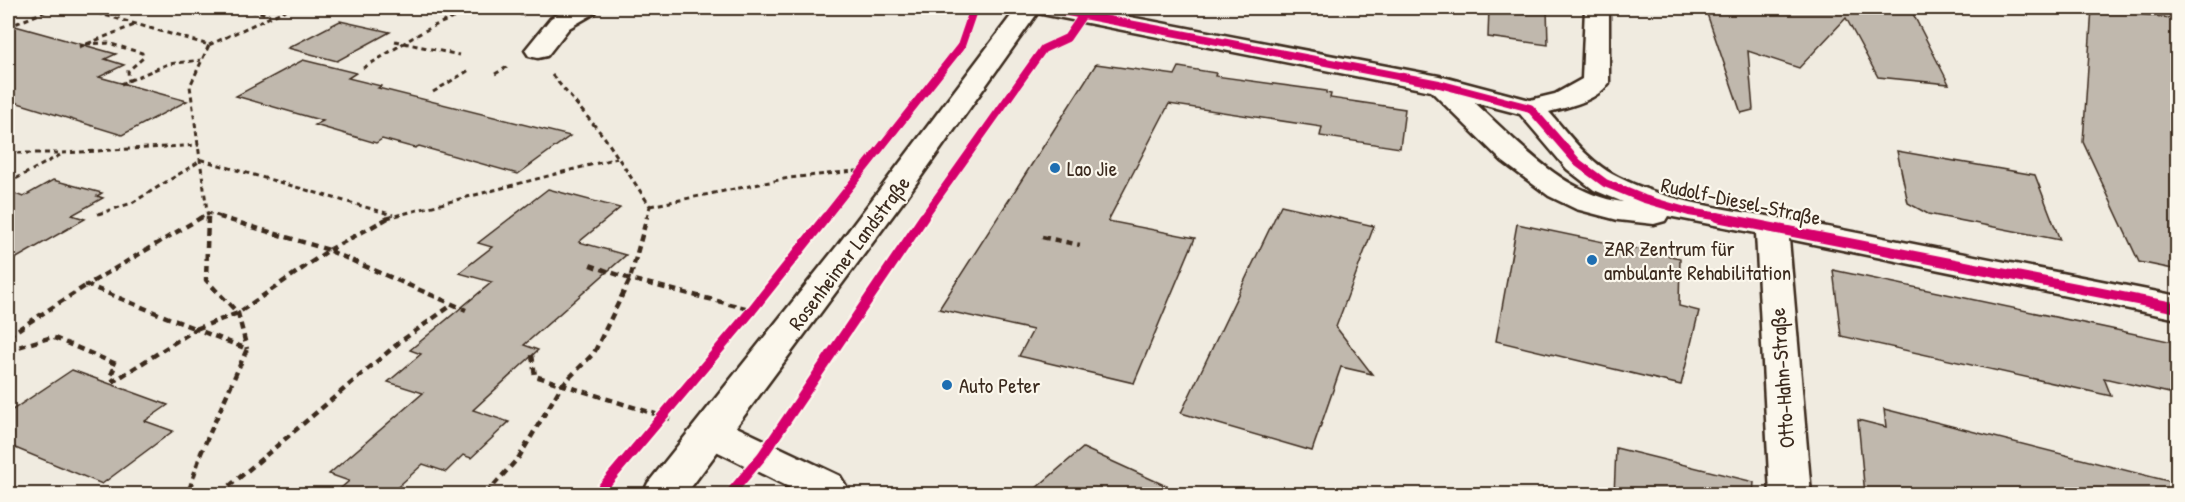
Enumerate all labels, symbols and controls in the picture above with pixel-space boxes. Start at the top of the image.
place label: Lao Jie [1067,154,1117,183]
marker: Lao Jie [1048,161,1062,175]
street label: Rosenheimer Landstraße [781,170,917,336]
street label: Rudolf-Diesel-Straße [1659,170,1823,232]
place label: ZAR Zentrum für ambulante Rehabilitation [1604,234,1791,287]
marker: ZAR Zentrum für ambulante Rehabilitation [1585,253,1599,267]
street label: Otto-Hahn-Straße [1763,307,1801,449]
place label: Auto Peter [959,371,1040,400]
marker: Auto Peter [940,378,954,392]

